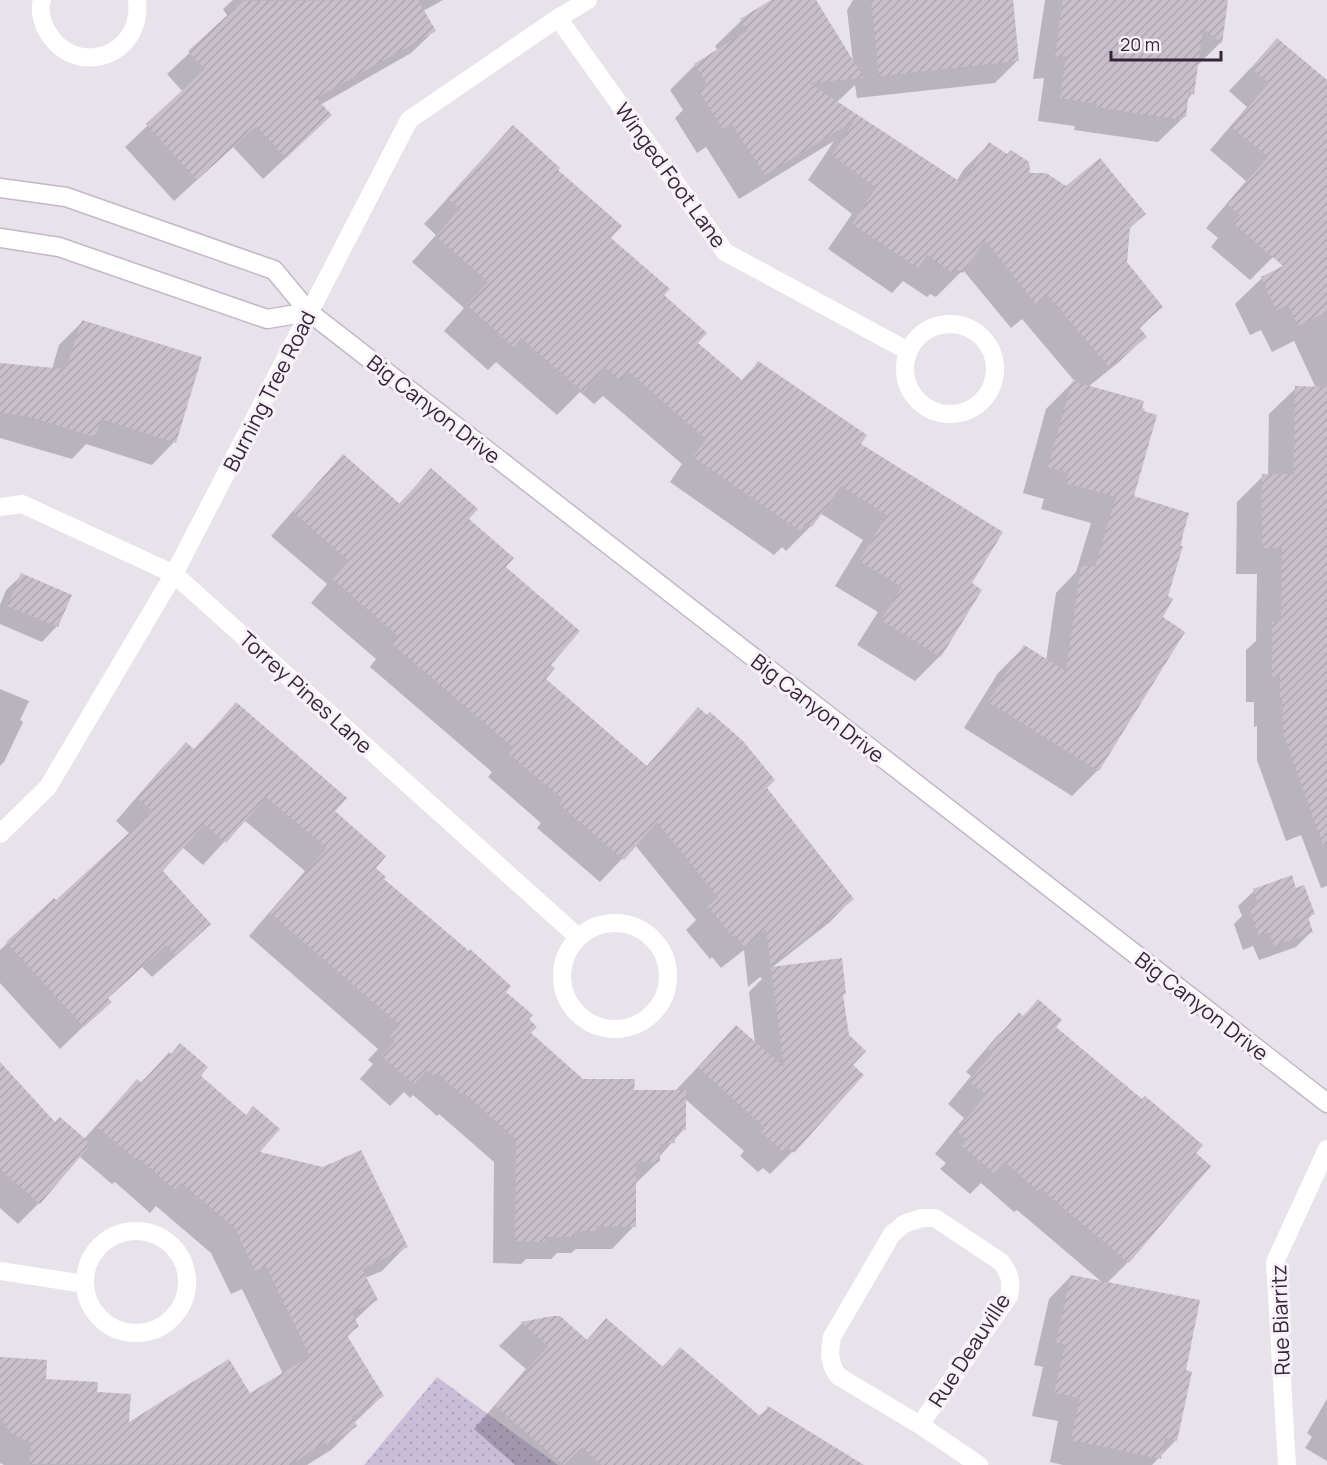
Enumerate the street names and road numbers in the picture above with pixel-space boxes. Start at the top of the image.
street label: Winged Foot Lane [609,97,733,253]
street label: Burning Tree Road [216,306,322,476]
street label: Big Canyon Drive [362,348,506,470]
street label: Torrey Pines Lane [233,625,379,759]
street label: Big Canyon Drive [746,647,890,769]
street label: Big Canyon Drive [1130,945,1274,1067]
street label: Rue Biarritz [1264,1264,1296,1376]
street label: Rue Deauville [922,1288,1016,1412]

